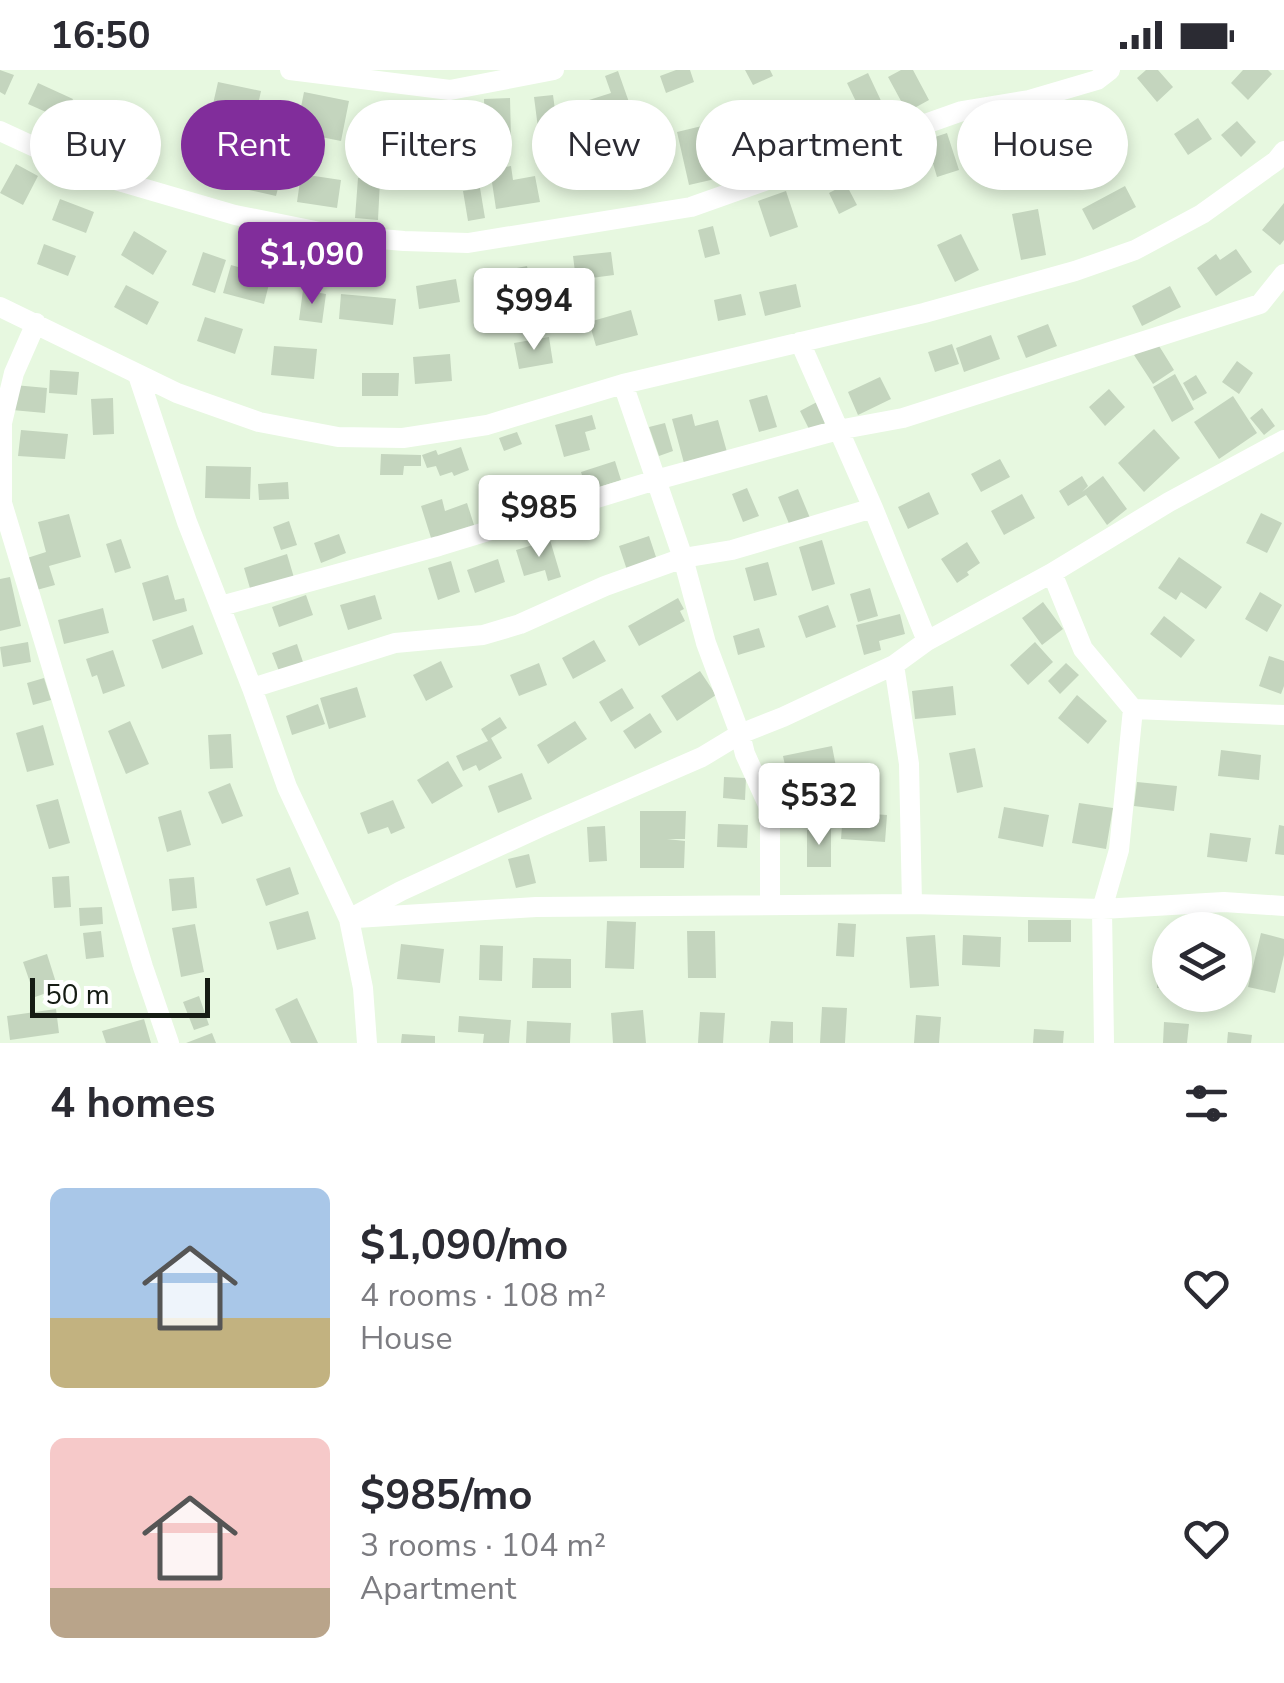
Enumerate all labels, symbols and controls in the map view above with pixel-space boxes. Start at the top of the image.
text: 16:50 [50,10,151,61]
chip: Buy [30,100,161,190]
chip: Rent [181,100,325,190]
chip: Filters [345,100,512,190]
chip: New [532,100,676,190]
chip: Apartment [696,100,937,190]
chip: House [957,100,1128,190]
pin: $1,090 [231,222,393,307]
text: $1,090 [260,233,364,276]
pin: $994 [475,268,593,353]
text: $994 [496,279,572,322]
pin: $985 [480,475,598,560]
text: $985 [501,486,577,529]
pin: $532 [760,763,878,848]
text: $532 [781,774,857,817]
map controls [1152,912,1252,1012]
button: layers [1152,912,1252,1012]
scale bar [30,973,210,1018]
text: 50 m [45,976,110,1014]
text: 4 homes [50,1075,215,1132]
icon: filters [1179,1076,1234,1131]
text: $1,090/mo [360,1217,568,1274]
icon: home [130,1228,250,1348]
icon: heart [1179,1261,1234,1316]
text: 4 rooms · 108 m² [360,1274,606,1317]
text: House [360,1317,453,1360]
text: $985/mo [360,1467,532,1524]
icon: home [130,1478,250,1598]
icon: heart [1179,1511,1234,1566]
text: 3 rooms · 104 m² [360,1524,606,1567]
text: Apartment [360,1567,516,1610]

